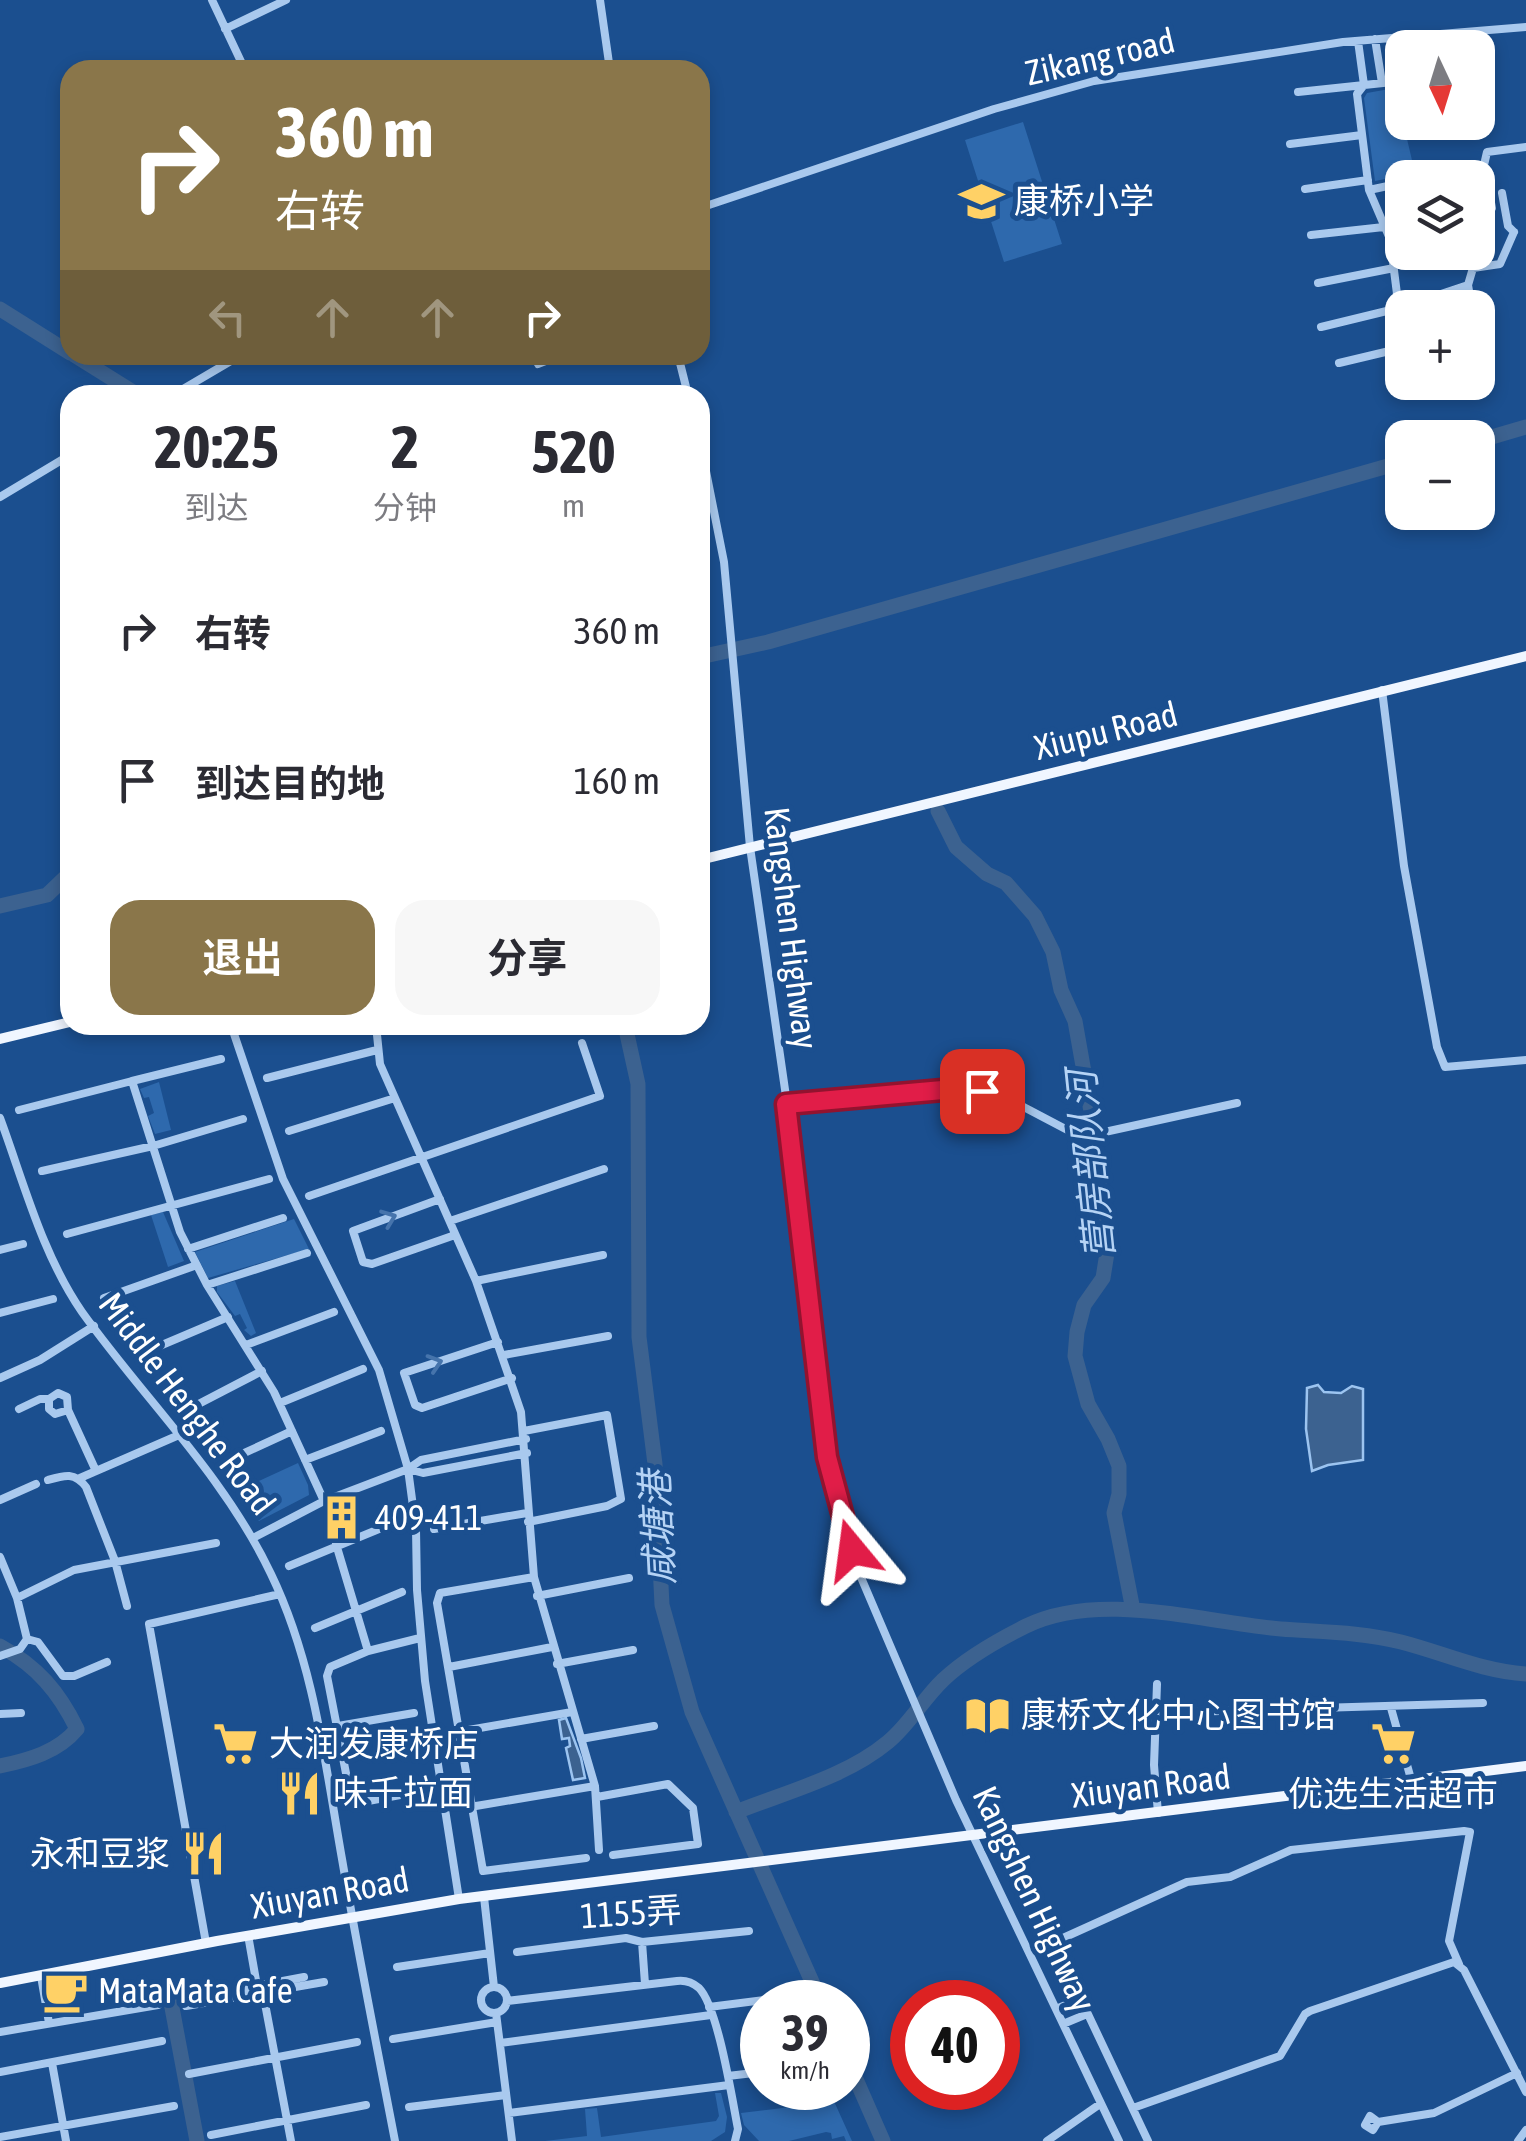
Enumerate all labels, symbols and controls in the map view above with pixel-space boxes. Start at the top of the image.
street label: Zikang road [1021,19,1178,93]
north arrow [1385,30,1495,140]
map controls [1385,30,1495,530]
text: 360 m [275,92,434,172]
icon: right [110,100,240,230]
button: layers [1385,160,1495,270]
school or university icon: 康桥小学 [957,177,1005,225]
place label: 康桥小学 [1014,180,1154,220]
text: 右转 [275,185,365,237]
icon: left [200,290,255,345]
icon: ahead [305,290,360,345]
icon: ahead [410,290,465,345]
icon: right [515,290,570,345]
button: + [1385,290,1495,400]
text: 20:25 [154,412,279,481]
text: 2 [391,412,419,481]
text: 520 [531,417,616,486]
button: − [1385,420,1495,530]
text: m [562,487,585,524]
text: 到达 [185,489,249,526]
text: 分钟 [373,489,437,526]
icon: right [110,603,165,658]
text: 360 m [574,609,660,652]
text: 右转 [195,612,271,655]
street label: Xiupu Road [1030,693,1181,767]
icon: arrive [110,753,165,808]
text: 160 m [574,759,660,802]
text: 到达目的地 [195,762,385,805]
street label: Kangshen Highway [757,805,827,1051]
button: 退出 [110,900,375,1015]
button: 分享 [395,900,660,1015]
pin [940,1049,1025,1134]
water label: 营房部队河 [1058,1061,1122,1262]
icon: arrive [955,1064,1010,1119]
one-way arrow [379,1210,397,1230]
street label: Middle Henghe Road [91,1285,284,1522]
one-way arrow [425,1355,442,1375]
water label: 咸塘港 [633,1465,682,1586]
building icon: 409-411 [318,1494,366,1542]
place label: 409-411 [375,1497,482,1537]
position arrow [800,1498,904,1602]
library icon: 康桥文化中心图书馆 [964,1691,1012,1739]
place label: 康桥文化中心图书馆 [1021,1694,1336,1734]
supermarket icon: 大润发康桥店 [212,1720,260,1768]
supermarket icon: 优选生活超市 [1369,1720,1417,1768]
place label: 大润发康桥店 [269,1723,479,1763]
street label: Xiuyan Road [1069,1755,1233,1815]
restaurant icon: 味千拉面 [276,1769,324,1817]
place label: 味千拉面 [333,1772,473,1812]
place label: 优选生活超市 [1288,1773,1498,1813]
street label: Kangshen Highway [965,1780,1104,2017]
restaurant icon: 永和豆浆 [179,1830,227,1878]
place label: 永和豆浆 [30,1833,170,1873]
street label: Xiuyan Road [248,1858,412,1926]
street label: 1155弄 [579,1889,683,1935]
cafe icon: MataMata Cafe [41,1967,89,2015]
place label: MataMata Cafe [98,1970,293,2010]
speed limit sign: 40 [890,1980,1020,2110]
text: 39 [781,2004,828,2062]
text: km/h [780,2056,830,2084]

